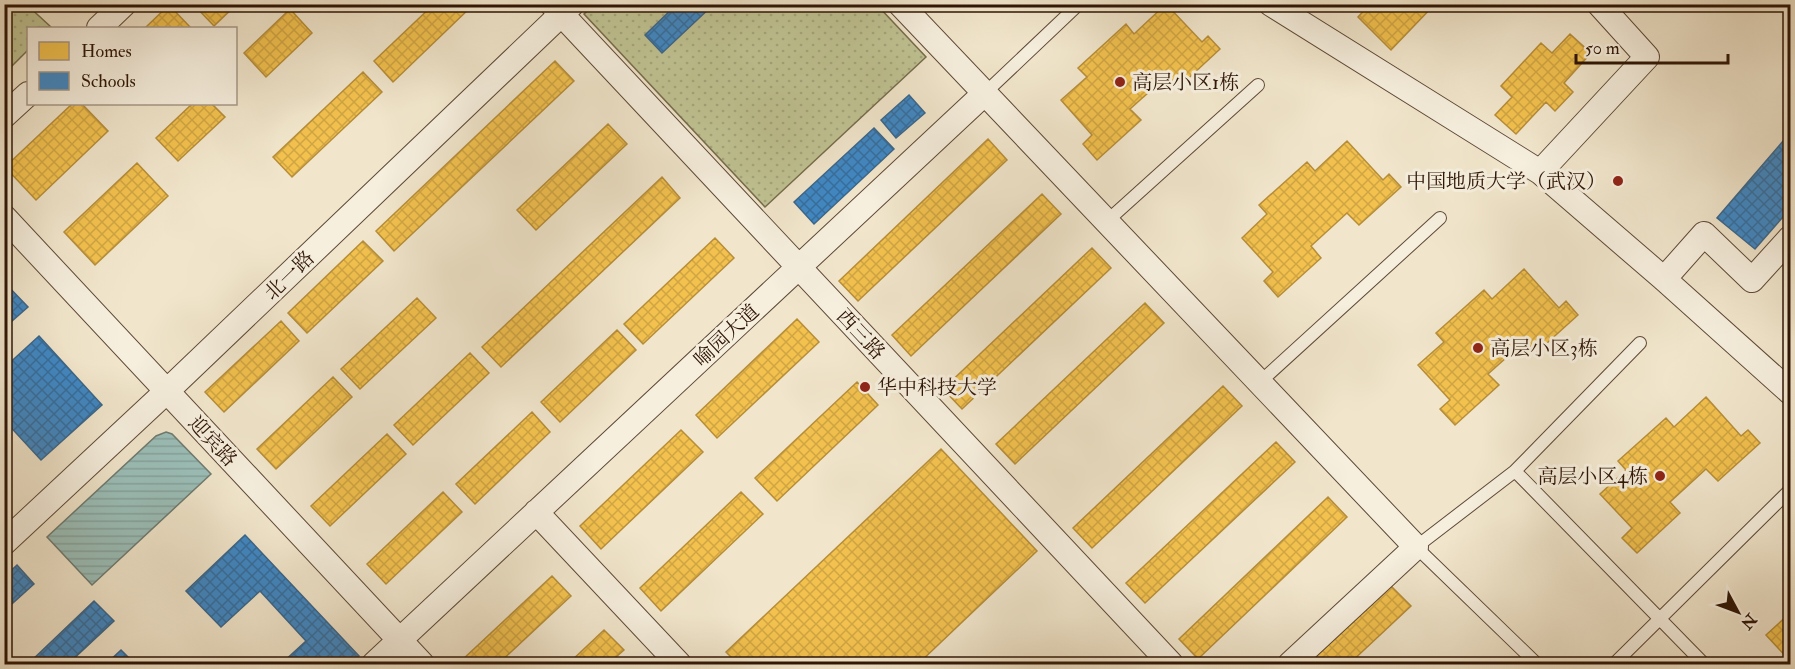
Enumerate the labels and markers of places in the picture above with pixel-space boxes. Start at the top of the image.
place label: 高层小区1栋 [1132,70,1239,95]
marker: 高层小区1栋 [1113,75,1127,89]
place label: 中国地质大学（武汉） [1406,169,1606,194]
marker: 中国地质大学（武汉） [1611,174,1625,188]
place label: 高层小区3栋 [1490,336,1598,361]
marker: 高层小区3栋 [1471,341,1485,355]
place label: 华中科技大学 [877,375,997,400]
marker: 华中科技大学 [858,380,872,394]
place label: 高层小区4栋 [1537,464,1648,489]
marker: 高层小区4栋 [1653,469,1667,483]

